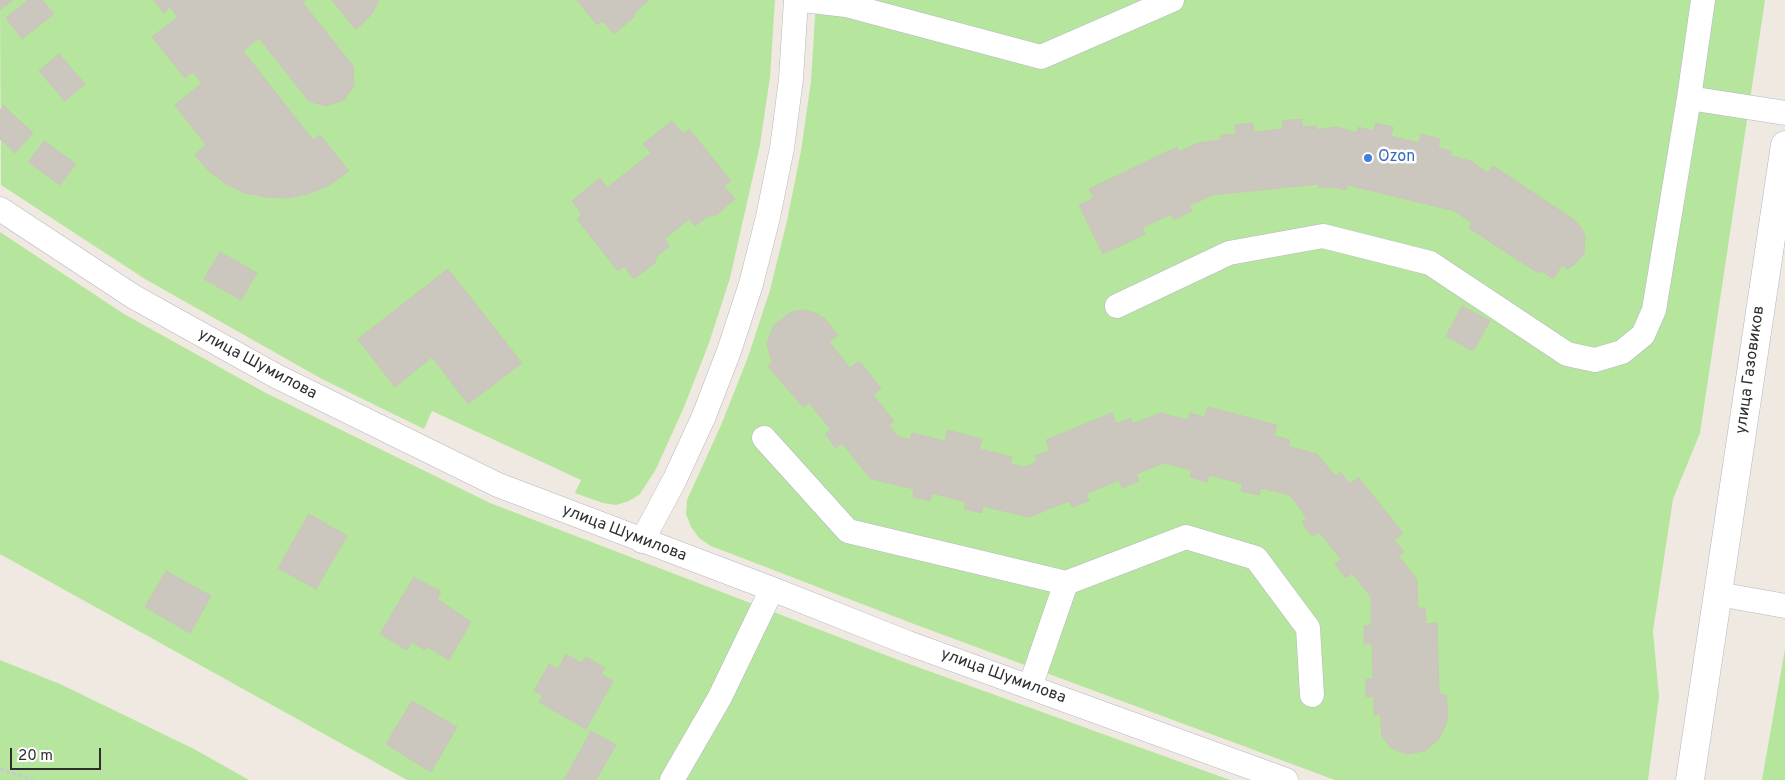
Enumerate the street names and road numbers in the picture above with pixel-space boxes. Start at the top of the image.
street label: улица Газовиков [1732,305,1770,435]
street label: улица Шумилова [194,326,320,404]
street label: улица Шумилова [559,501,689,567]
street label: улица Шумилова [938,645,1068,709]

